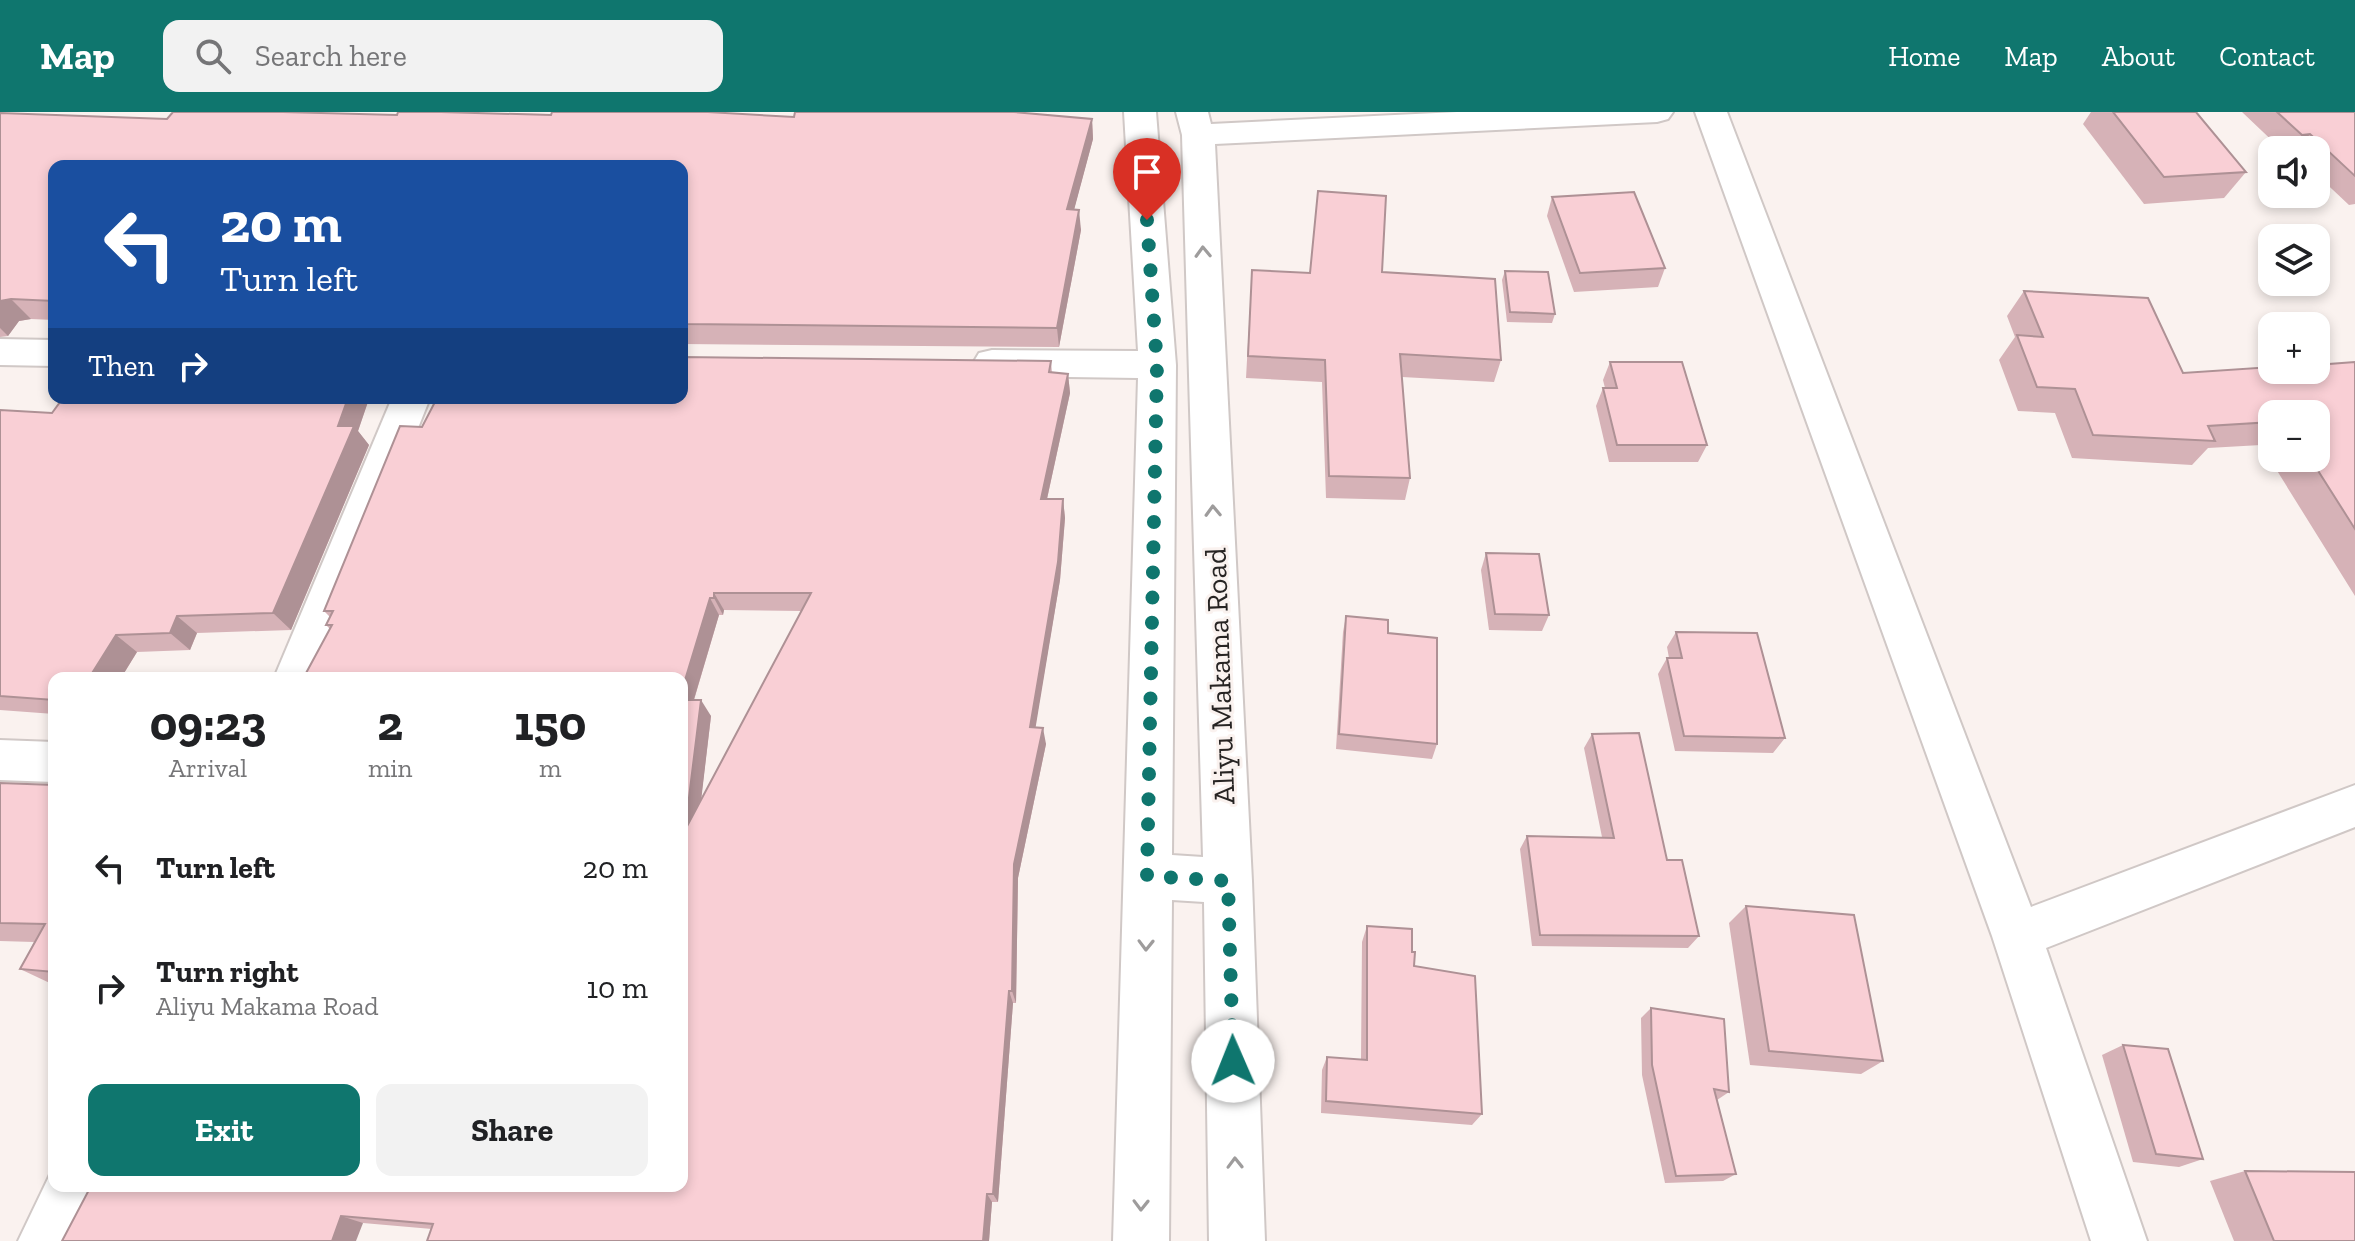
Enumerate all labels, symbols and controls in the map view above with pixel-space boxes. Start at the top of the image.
search box [163,20,723,92]
text: Map [40,33,115,79]
icon: search [191,34,235,78]
text: Search here [255,38,407,74]
text: Home [1888,40,1960,73]
text: Map [2004,40,2058,73]
text: About [2102,40,2175,73]
text: Contact [2219,40,2315,73]
map controls [2258,136,2330,472]
button: sound [2258,136,2330,208]
pin [1113,138,1181,220]
icon: arrive [1125,150,1169,194]
text: 20 m [220,189,342,256]
icon: left [88,192,192,296]
button: layers [2258,224,2330,296]
one-way arrow [1194,245,1211,258]
text: Turn left [220,257,358,300]
button: + [2258,312,2330,384]
icon: right [171,344,215,388]
text: Then [88,348,155,384]
button: − [2258,400,2330,472]
one-way arrow [1205,504,1222,517]
street label: Aliyu Makama Road [1198,547,1242,805]
text: 09:23 [150,695,266,752]
text: 2 [377,695,403,752]
text: 150 [514,695,586,752]
text: Arrival [169,752,247,784]
text: min [368,752,413,784]
text: m [539,752,561,784]
icon: left [88,846,132,890]
text: Turn left [156,850,275,886]
text: 20 m [583,850,648,886]
one-way arrow [1137,939,1155,952]
text: Turn right [156,954,298,990]
icon: right [88,966,132,1010]
text: 10 m [586,970,648,1006]
text: Aliyu Makama Road [156,990,379,1022]
position arrow [1191,1019,1275,1103]
button: Exit [88,1084,360,1176]
button: Share [376,1084,648,1176]
one-way arrow [1226,1156,1244,1169]
one-way arrow [1133,1199,1150,1212]

